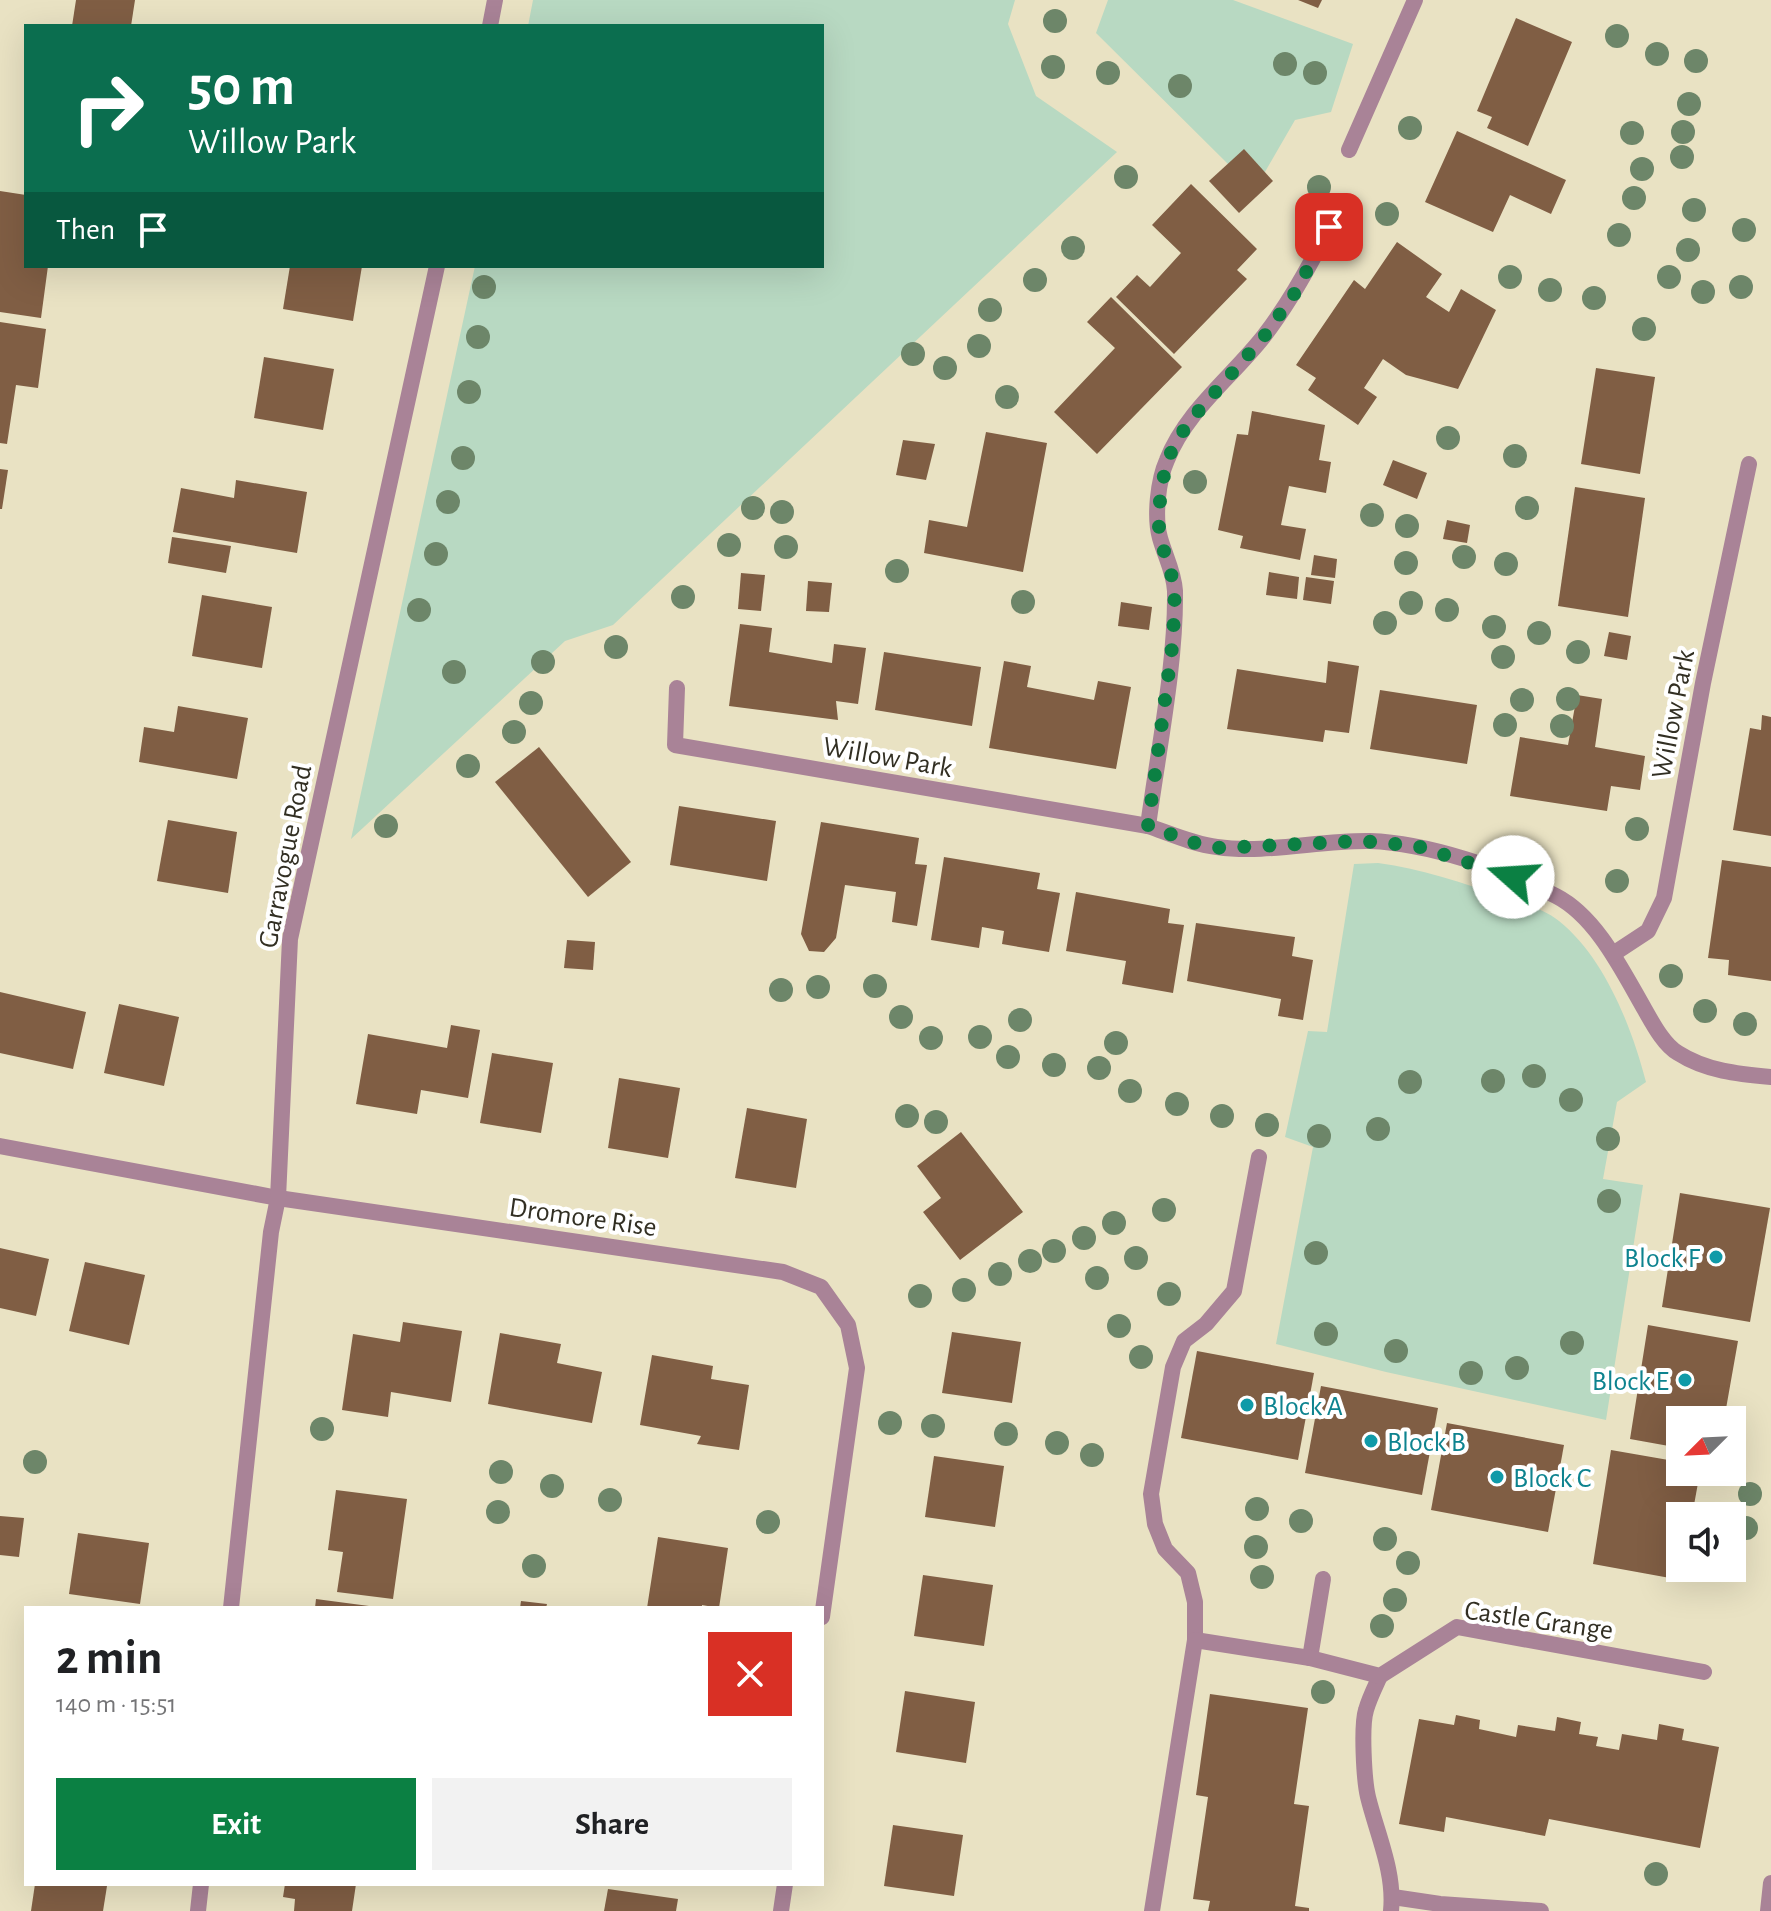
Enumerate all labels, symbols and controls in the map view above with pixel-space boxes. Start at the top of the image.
icon: right [56,56,160,160]
text: 50 m [188,59,295,115]
text: Willow Park [188,124,356,160]
pin [1295,193,1363,261]
icon: arrive [1307,205,1351,249]
icon: arrive [131,208,175,252]
text: Then [56,215,115,245]
street label: Willow Park [1648,647,1700,781]
street label: Willow Park [821,733,955,783]
street label: Garravogue Road [254,762,317,950]
position arrow [1471,835,1555,919]
street label: Dromore Rise [507,1194,658,1242]
place label: Block F [1624,1245,1701,1273]
marker: Block F [1707,1248,1725,1266]
place label: Block E [1592,1368,1669,1396]
marker: Block E [1676,1371,1694,1389]
place label: Block A [1263,1393,1343,1421]
marker: Block A [1238,1396,1256,1414]
north arrow [1666,1406,1746,1486]
map controls [1666,1406,1746,1582]
place label: Block B [1387,1429,1466,1457]
marker: Block B [1362,1432,1380,1450]
place label: Block C [1513,1465,1591,1493]
marker: Block C [1488,1468,1506,1486]
button: sound [1666,1502,1746,1582]
street label: Castle Grange [1463,1597,1615,1645]
button: close [708,1632,792,1716]
text: 2 min [56,1635,163,1683]
text: 140 m · 15:51 [56,1691,176,1717]
button: Exit [56,1778,416,1870]
button: Share [432,1778,792,1870]

